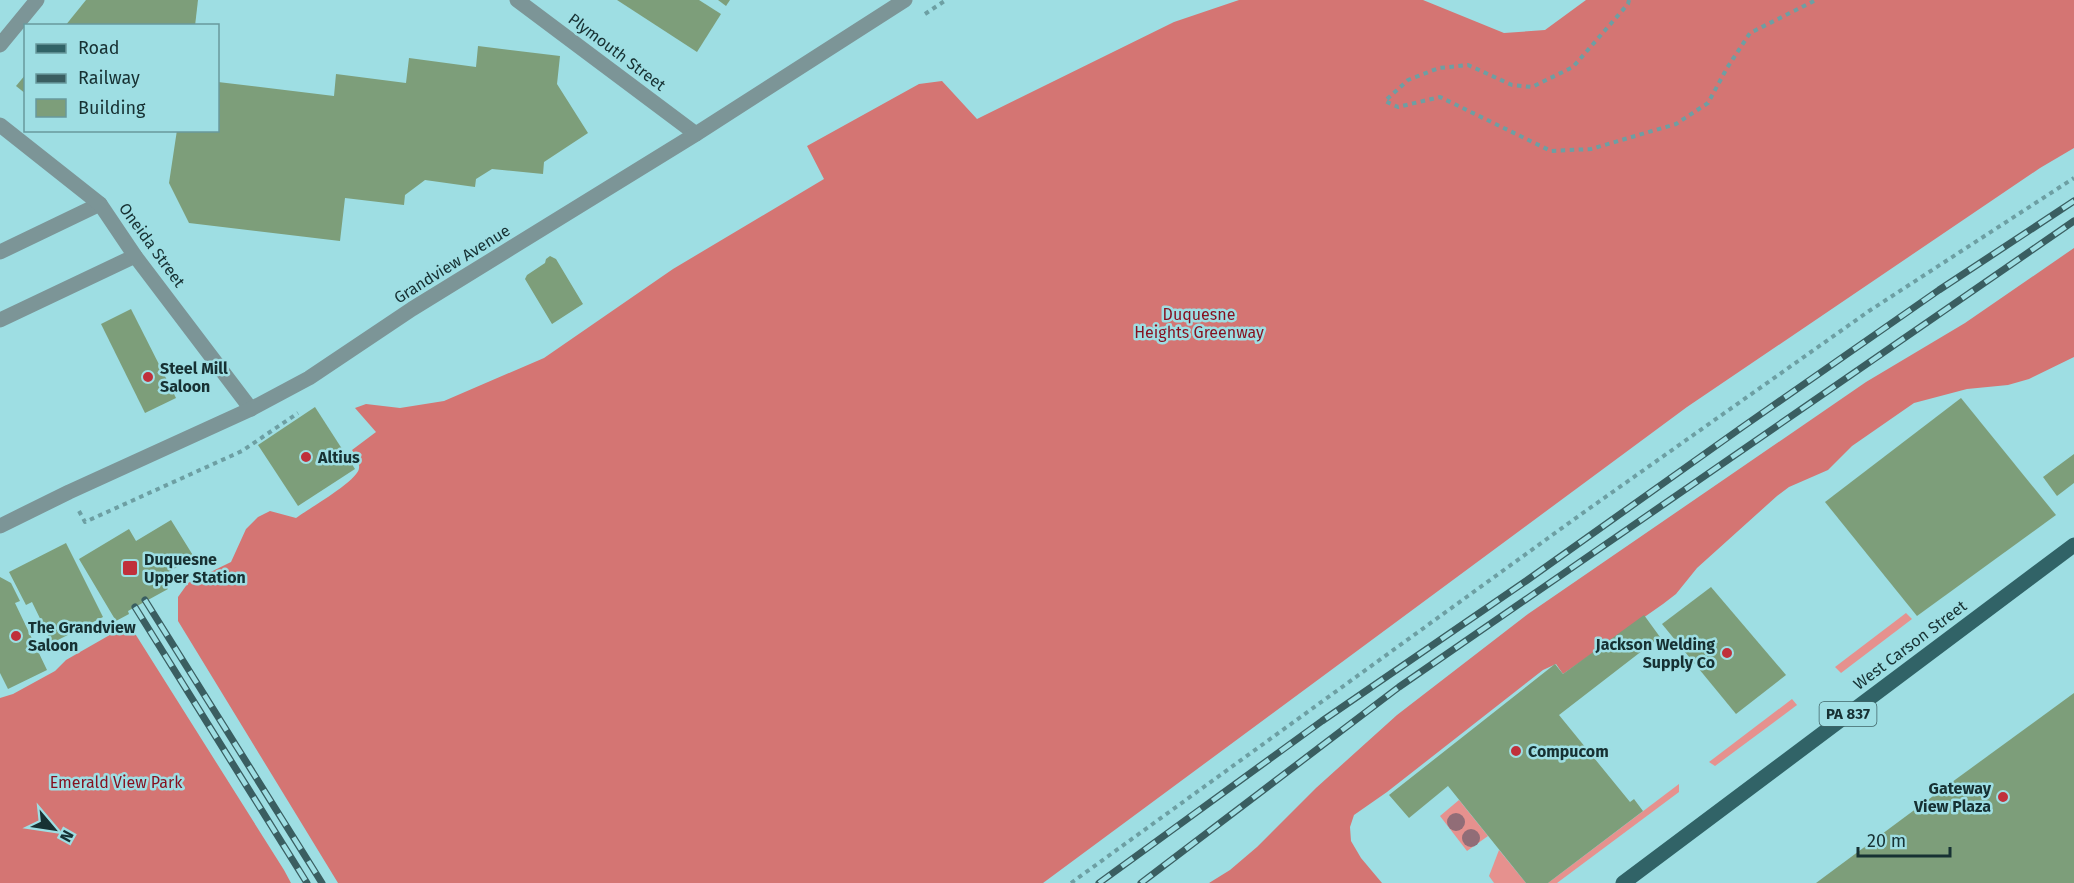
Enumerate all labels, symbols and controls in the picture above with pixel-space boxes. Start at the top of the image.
street label: Plymouth Street [565,9,669,95]
legend [24,24,219,132]
text: Road [78,37,120,59]
text: Railway [78,67,140,89]
text: Building [78,97,146,119]
street label: Oneida Street [115,199,189,291]
street label: Grandview Avenue [390,221,514,307]
park label: Duquesne Heights Greenway [1134,305,1264,342]
place label: Steel Mill Saloon [160,359,228,396]
marker: Steel Mill Saloon [141,370,155,384]
place label: Altius [317,448,360,467]
marker: Altius [299,450,313,464]
place label: Duquesne Upper Station [144,550,246,587]
marker: Duquesne Upper Station [121,559,139,577]
street label: West Carson Street [1850,596,1970,694]
place label: The Grandview Saloon [28,618,136,655]
marker: The Grandview Saloon [9,629,23,643]
place label: Jackson Welding Supply Co [1595,635,1715,672]
marker: Jackson Welding Supply Co [1720,646,1734,660]
road number: PA 837 [1820,702,1876,726]
place label: Compucom [1528,742,1609,761]
marker: Compucom [1509,744,1523,758]
park label: Emerald View Park [50,773,183,792]
place label: Gateway View Plaza [1913,779,1992,816]
marker: Gateway View Plaza [1996,790,2010,804]
north arrow [24,799,84,859]
scale bar [1858,820,1950,858]
text: N [56,827,78,845]
text: 20 m [1867,830,1906,852]

